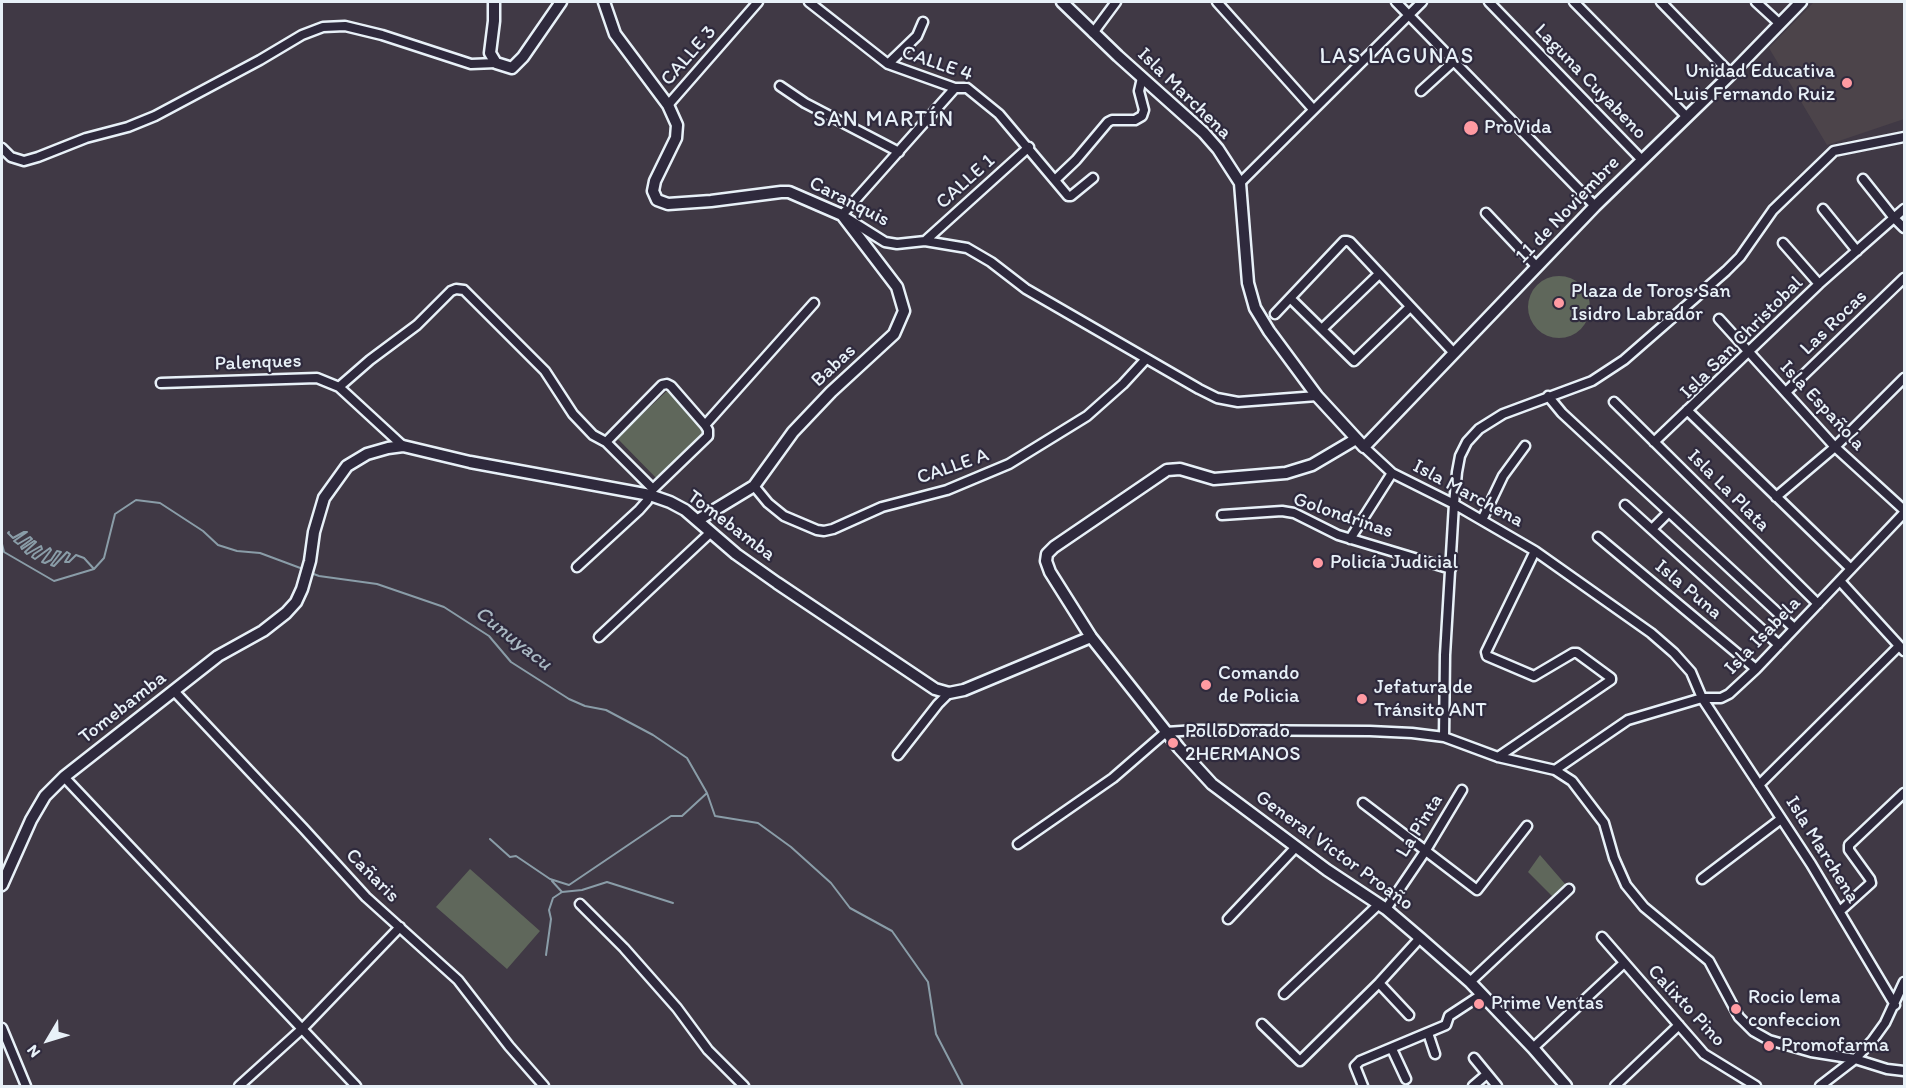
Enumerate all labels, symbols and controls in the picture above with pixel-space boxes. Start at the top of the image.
street label: Laguna Cuyabeno [1529,19,1651,145]
street label: CALLE 3 [656,21,722,91]
street label: CALLE 4 [898,41,976,87]
street label: Isla Marchena [1132,43,1236,145]
district label: LAS LAGUNAS [1319,44,1475,70]
place label: Unidad Educativa Luis Fernando Ruiz [1673,60,1835,107]
marker: Unidad Educativa Luis Fernando Ruiz [1840,76,1854,90]
district label: SAN MARTÍN [813,107,955,133]
place label: ProVida [1484,116,1552,140]
marker: ProVida [1462,119,1480,137]
street label: CALLE 1 [932,149,1000,215]
street label: 11 de Noviembre [1511,151,1625,269]
street label: Caranquis [805,172,893,232]
street label: Isla San Christobal [1676,272,1808,404]
place label: Plaza de Toros San Isidro Labrador [1571,280,1731,327]
street label: Las Rocas [1795,285,1873,361]
marker: Plaza de Toros San Isidro Labrador [1552,296,1566,310]
street label: Babas [807,339,861,393]
street label: Palenques [214,349,302,377]
street label: Isla Española [1774,356,1870,456]
street label: CALLE A [914,444,992,490]
street label: Isla La Plata [1682,445,1774,537]
street label: Isla Marchena [1409,455,1527,533]
street label: Tomebamba [682,485,780,567]
street label: Golondrinas [1290,488,1396,544]
place label: Policía Judicial [1330,551,1458,575]
street label: Isla Puna [1649,555,1727,625]
marker: Policía Judicial [1311,556,1325,570]
street label: Isla Isabela [1720,592,1806,680]
water label: Cunuyacu [470,601,556,677]
place label: Comando de Policia [1218,662,1299,709]
street label: Tomebamba [75,666,171,750]
place label: Jefatura de Tránsito ANT [1374,676,1487,723]
marker: Comando de Policia [1199,678,1213,692]
marker: Jefatura de Tránsito ANT [1355,692,1369,706]
place label: PolloDorado 2HERMANOS [1185,720,1300,767]
marker: PolloDorado 2HERMANOS [1166,736,1180,750]
street label: General Victor Proaño [1250,786,1418,916]
street label: La Pinta [1391,790,1449,862]
street label: Isla Marchena [1780,792,1864,908]
street label: Cañaris [340,844,404,908]
street label: Calixto Pino [1642,960,1730,1052]
place label: Rocio lema confeccion [1748,986,1840,1033]
place label: Prime Ventas [1491,992,1604,1016]
marker: Prime Ventas [1472,997,1486,1011]
marker: Rocio lema confeccion [1729,1002,1743,1016]
north arrow [18,1010,78,1070]
place label: Promofarma [1781,1034,1889,1058]
marker: Promofarma [1762,1039,1776,1053]
text: N [23,1041,44,1061]

